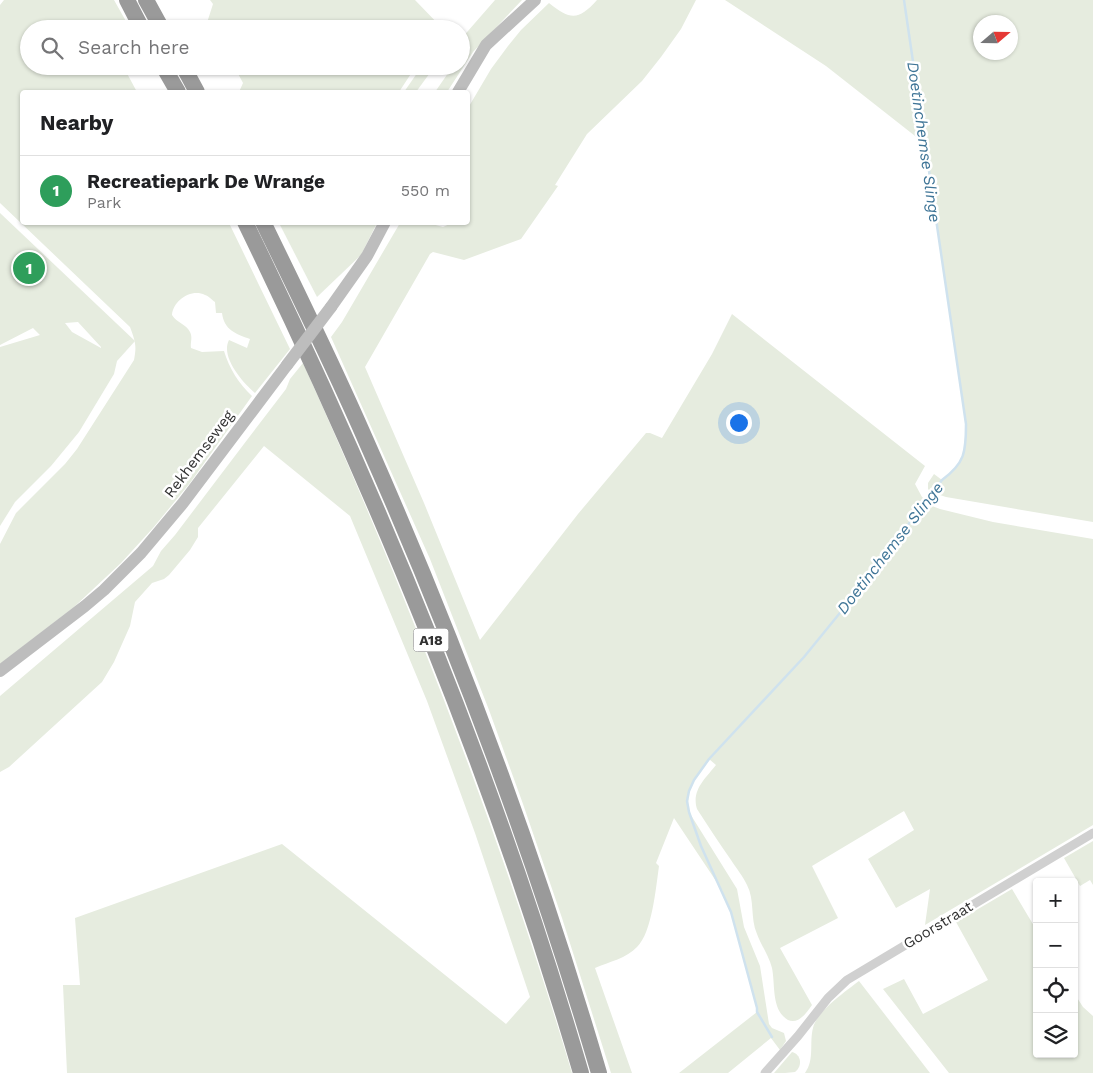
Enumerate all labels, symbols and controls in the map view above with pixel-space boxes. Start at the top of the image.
north arrow [973,15,1018,60]
search box [20,20,470,75]
icon: search [38,34,66,62]
text: Search here [78,36,189,59]
water label: Doetinchemse Slinge [903,60,945,224]
text: Nearby [40,110,113,135]
text: Recreatiepark De Wrange [87,170,325,193]
text: 1 [53,181,59,200]
text: 550 m [401,181,450,200]
text: Park [87,193,121,212]
pin: 1 [13,249,45,287]
street label: Rekhemseweg [160,407,238,501]
your location [726,410,752,436]
water label: Doetinchemse Slinge [833,478,947,618]
road number: A18 [414,628,448,652]
map controls [1033,878,1078,1058]
button: + [1033,878,1078,923]
street label: Goorstraat [900,897,977,953]
button: − [1033,923,1078,968]
button: locate [1033,968,1078,1013]
button: layers [1033,1013,1078,1058]

